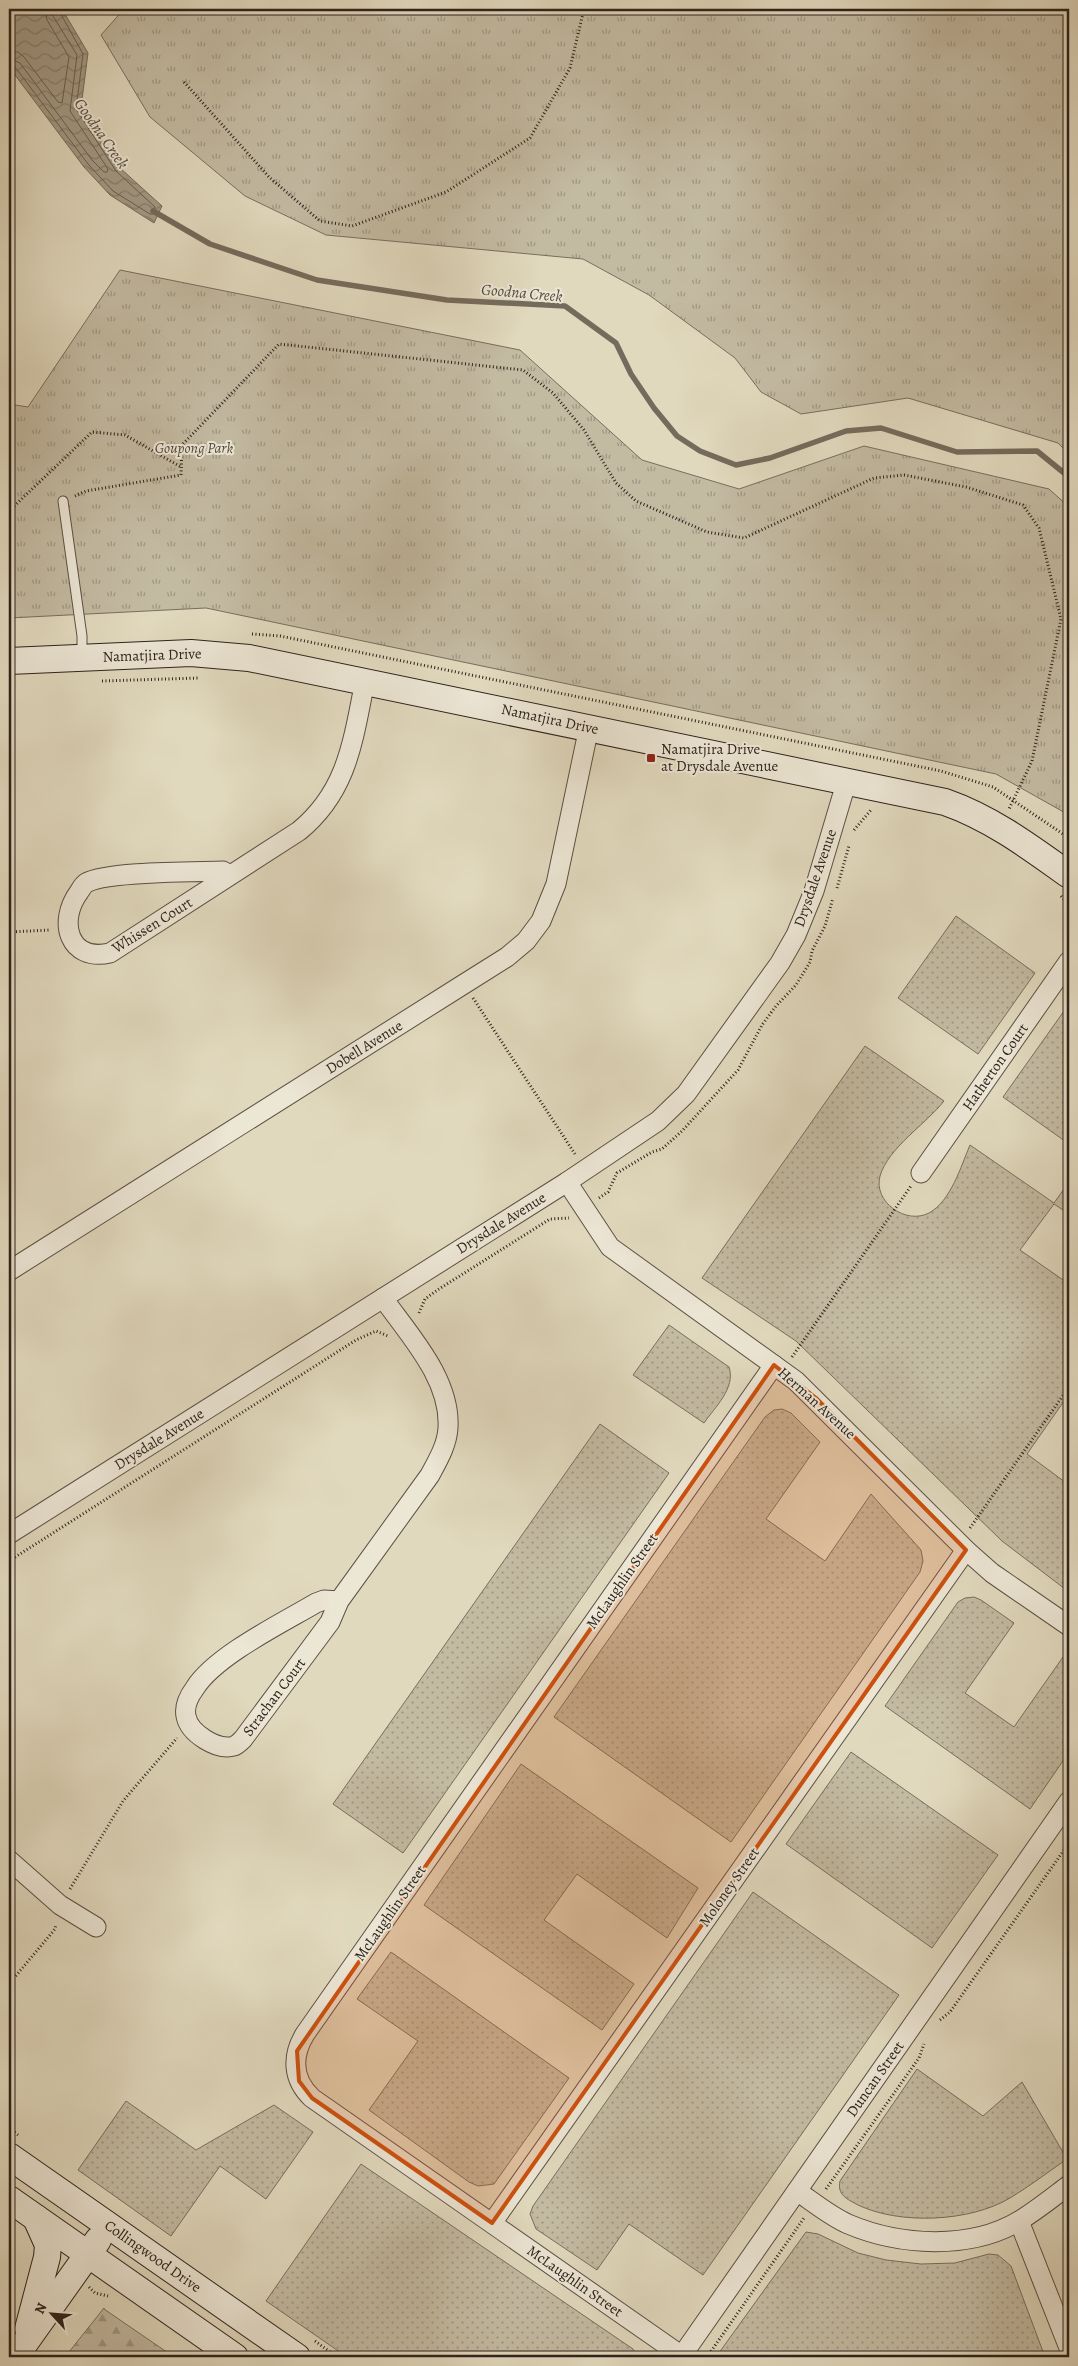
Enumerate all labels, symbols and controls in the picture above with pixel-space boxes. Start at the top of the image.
water label: Goodna Creek [69,94,134,173]
water label: Goodna Creek [480,278,564,308]
park label: Goupong Park [155,438,234,458]
street label: Namatjira Drive [102,643,202,667]
street label: Namatjira Drive [499,699,601,739]
place label: Namatjira Drive at Drysdale Avenue [661,739,778,776]
marker: Namatjira Drive at Drysdale Avenue [645,752,657,764]
street label: Drysdale Avenue [789,826,841,930]
street label: Whissen Court [107,892,196,958]
street label: Dobell Avenue [322,1015,407,1079]
street label: Hatherton Court [957,1019,1033,1115]
street label: Drysdale Avenue [452,1187,550,1259]
street label: Herman Avenue [774,1363,861,1444]
street label: Drysdale Avenue [110,1403,208,1475]
street label: McLaughlin Street [582,1529,662,1633]
street label: Strachan Court [238,1654,310,1740]
street label: Moloney Street [694,1843,764,1931]
street label: McLaughlin Street [350,1861,430,1965]
street label: Duncan Street [842,2037,909,2121]
street label: Collingwood Drive [101,2215,206,2297]
street label: McLaughlin Street [523,2241,627,2321]
north arrow [28,2288,78,2338]
text: N [30,2300,52,2317]

